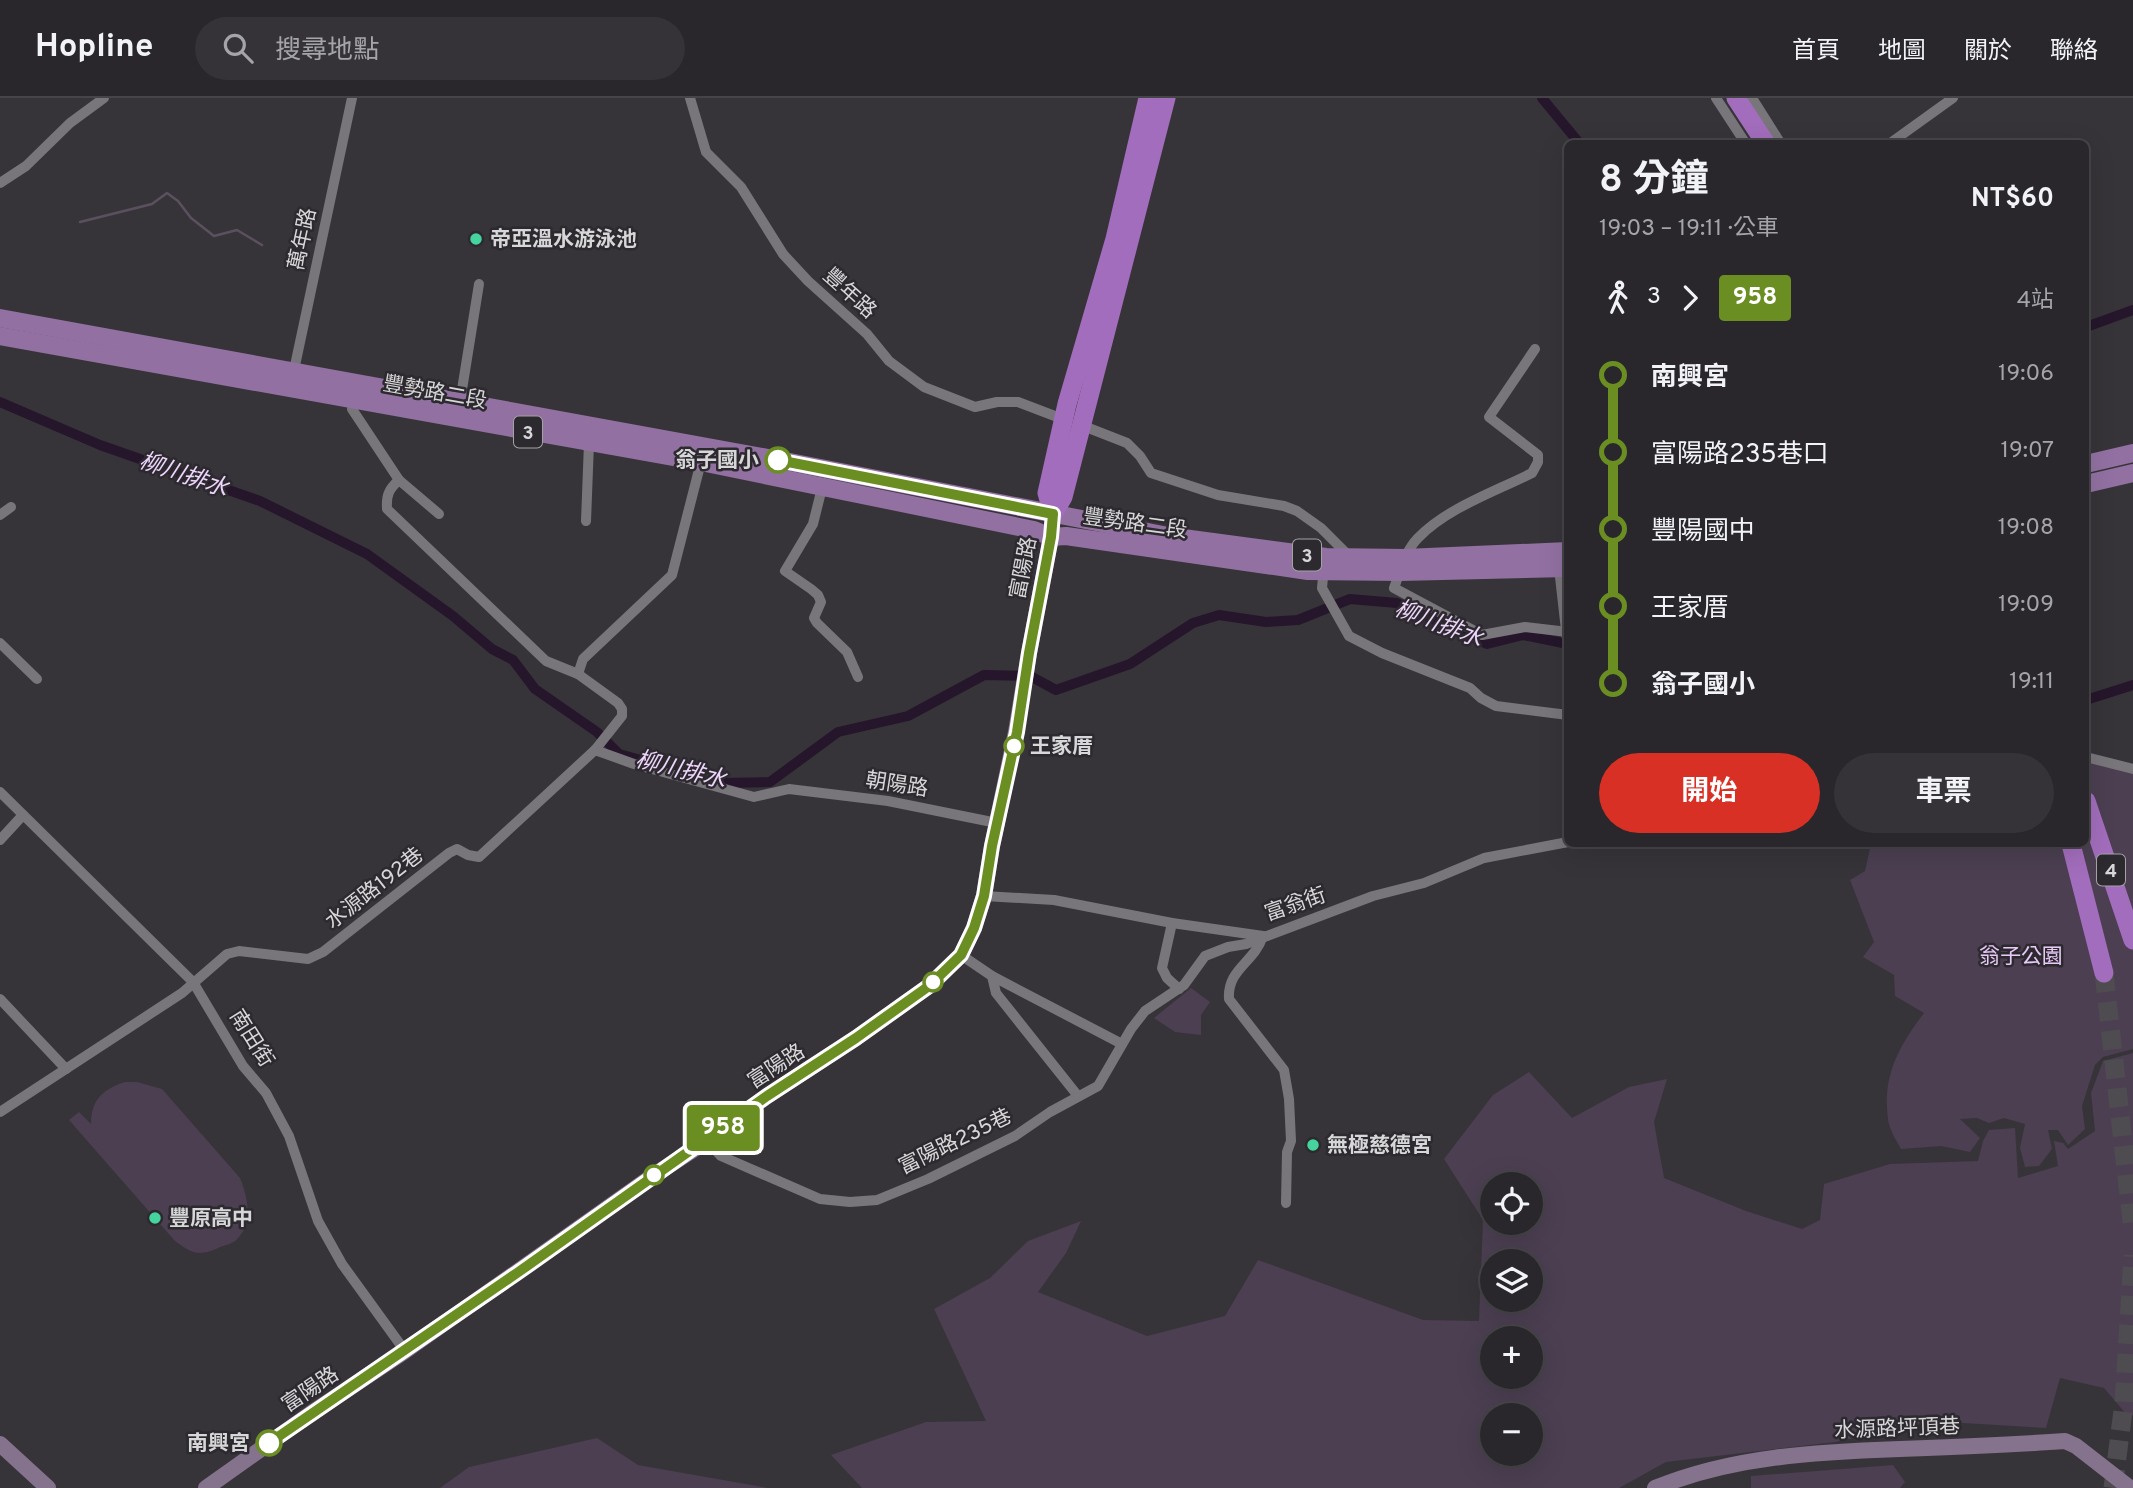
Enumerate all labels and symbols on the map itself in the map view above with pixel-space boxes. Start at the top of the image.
street label: 萬年路 [284,206,323,273]
place label: 帝亞溫水游泳池 [490,227,637,254]
marker: 帝亞溫水游泳池 [468,231,484,247]
street label: 豐年路 [817,263,881,325]
street label: 豐勢路二段 [381,371,489,416]
road number: 3 [514,416,542,448]
marker: 翁子國小 [765,447,791,473]
water label: 柳川排水 [135,448,232,505]
place label: 翁子國小 [675,448,759,475]
street label: 豐勢路二段 [1081,504,1189,545]
street label: 富陽路 [1005,535,1044,602]
road number: 3 [1293,540,1321,570]
water label: 柳川排水 [1390,595,1487,656]
place label: 王家厝 [1030,734,1093,761]
marker: 王家厝 [1004,736,1024,756]
water label: 柳川排水 [632,746,730,797]
street label: 朝陽路 [864,767,930,804]
street label: 水源路192巷 [320,842,429,936]
road number: 4 [2097,855,2125,886]
street label: 富翁街 [1261,882,1330,928]
park label: 翁子公園 [1979,944,2063,971]
unlabelled marker [923,972,943,992]
street label: 南田街 [223,1005,279,1073]
street label: 富陽路 [743,1039,811,1096]
street label: 富陽路235巷 [895,1103,1017,1181]
line badge: 958 [683,1105,763,1151]
place label: 無極慈德宮 [1327,1133,1432,1160]
marker: 無極慈德宮 [1305,1137,1321,1153]
unlabelled marker [644,1165,664,1185]
place label: 豐原高中 [169,1206,253,1233]
marker: 豐原高中 [147,1210,163,1226]
street label: 富陽路 [277,1361,345,1419]
street label: 水源路坪頂巷 [1834,1414,1960,1445]
marker: 南興宮 [256,1430,282,1456]
place label: 南興宮 [187,1431,250,1458]

